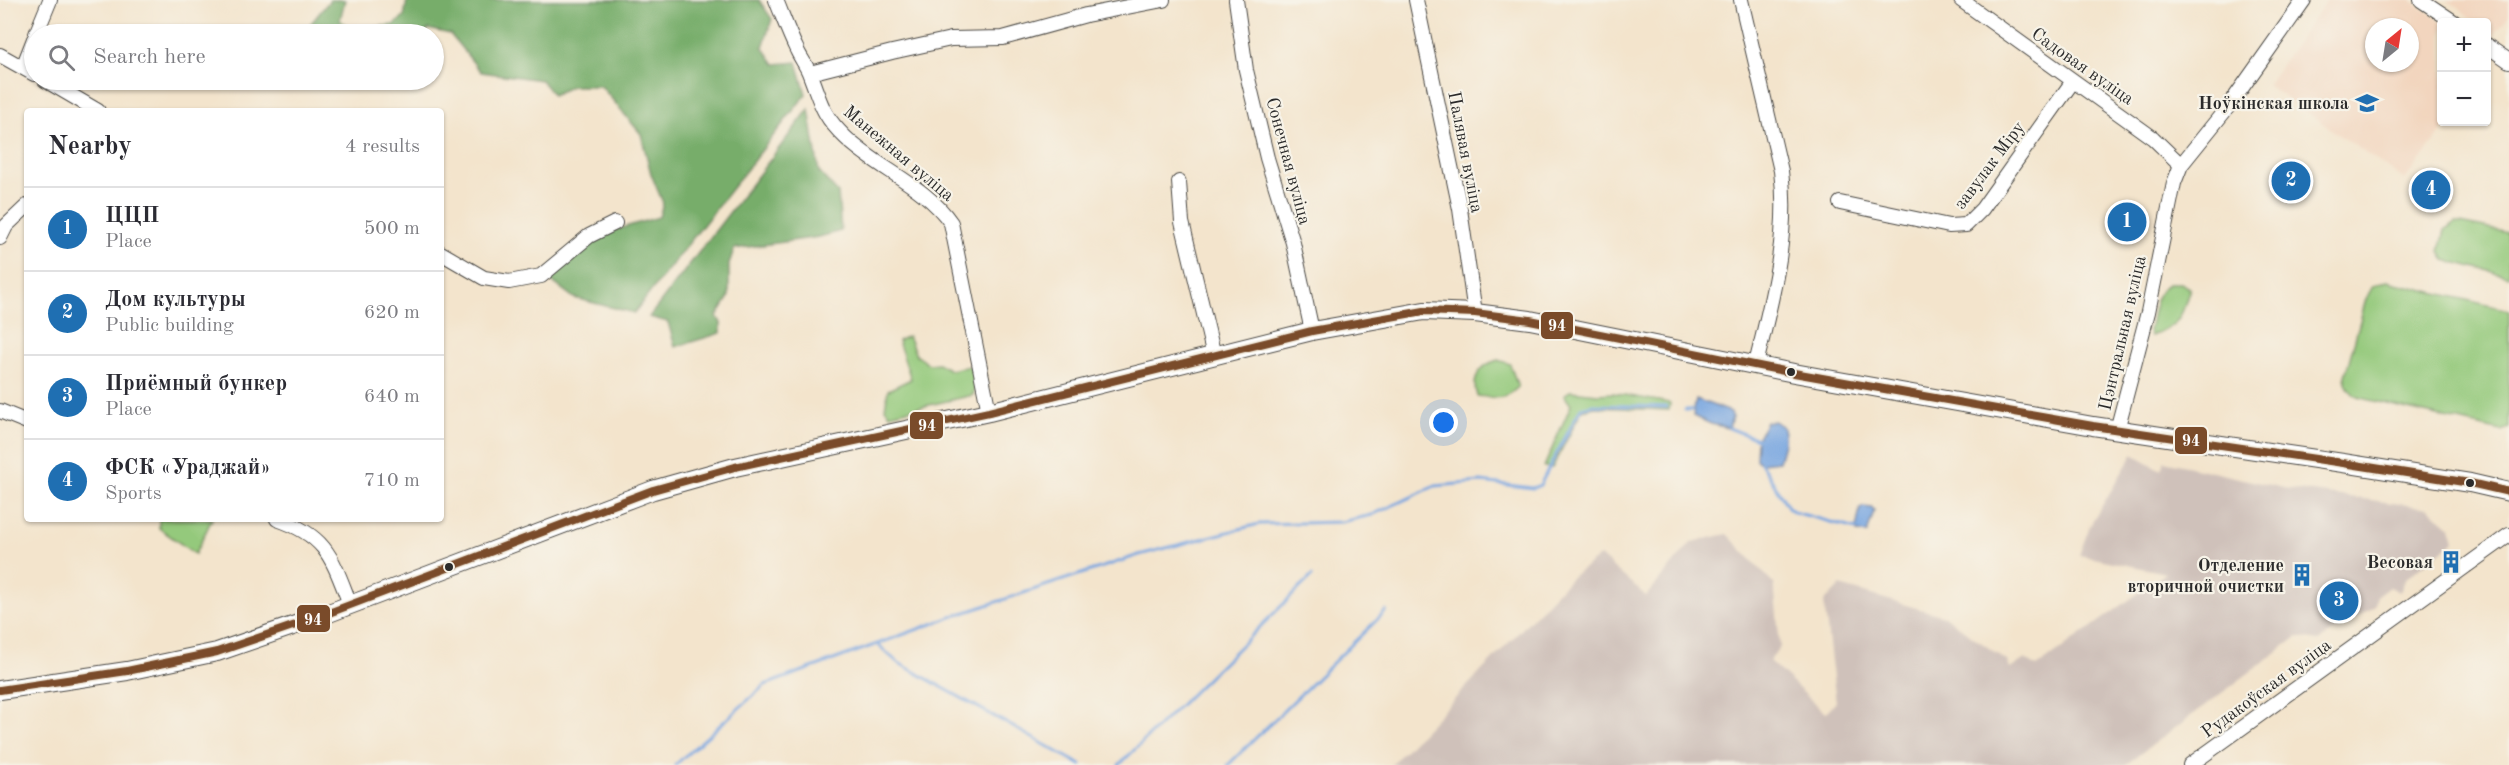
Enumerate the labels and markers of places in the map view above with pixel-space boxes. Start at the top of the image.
school or university icon: Ноўкінская школа [2354,90,2380,116]
place label: Ноўкінская школа [2198,95,2349,113]
pin: 2 [2272,158,2310,204]
pin: 4 [2412,168,2450,213]
pin: 1 [2108,200,2146,244]
unlabelled marker [1785,366,1797,378]
unlabelled marker [2464,477,2476,489]
building icon: Весовая [2438,549,2464,575]
place label: Весовая [2366,554,2433,572]
place label: Отделение вторичной очистки [2127,557,2284,596]
unlabelled marker [443,561,455,573]
building icon: Отделение вторичной очистки [2289,562,2315,588]
pin: 3 [2320,578,2358,624]

